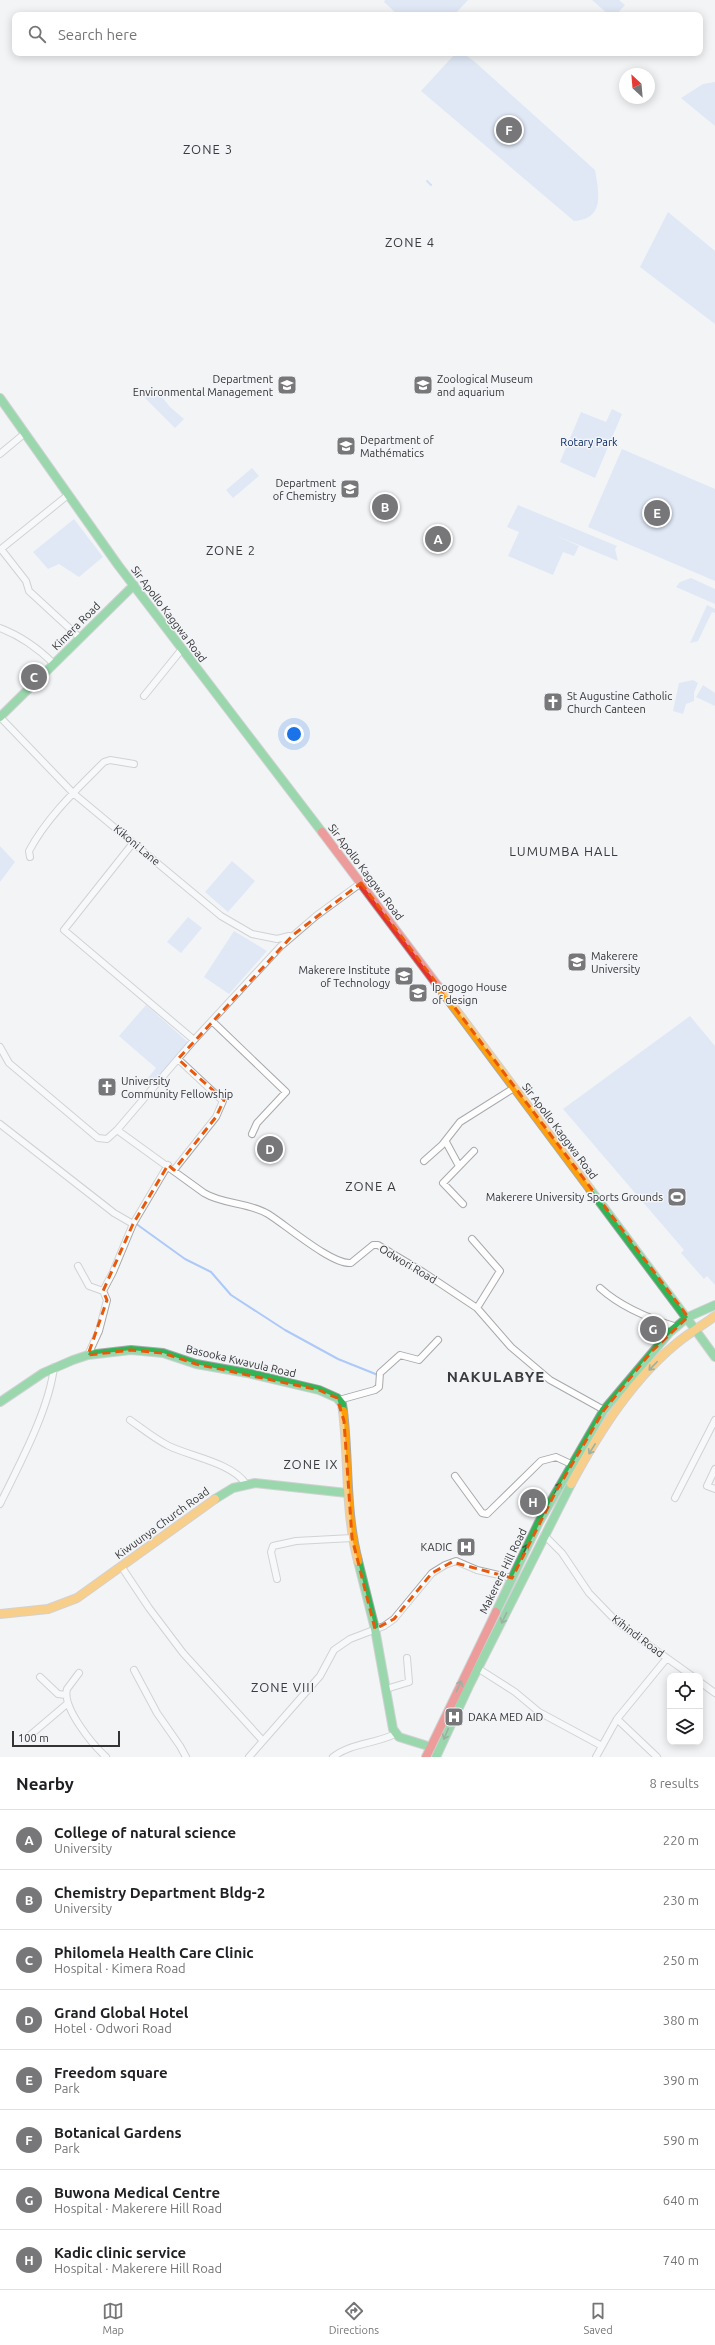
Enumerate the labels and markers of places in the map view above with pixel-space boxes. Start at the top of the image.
pin: F [496,115,522,145]
place label: Department Environmental Management [133,373,274,398]
place label: Zoological Museum and aquarium [437,373,533,398]
school or university icon: Department Environmental Management [276,374,298,396]
school or university icon: Zoological Museum and aquarium [412,374,434,396]
place label: Department of Mathématics [360,434,435,459]
school or university icon: Department of Mathématics [335,435,357,457]
place label: Department of Chemistry [273,477,337,502]
school or university icon: Department of Chemistry [339,478,361,500]
pin: B [372,492,398,522]
pin: E [644,498,670,528]
pin: A [425,524,451,554]
pin: C [21,662,47,692]
place label: St Augustine Catholic Church Canteen [567,690,672,715]
church icon: St Augustine Catholic Church Canteen [542,691,564,713]
place label: Makerere University [591,950,641,975]
school or university icon: Makerere University [566,951,588,973]
place label: Makerere Institute of Technology [299,964,391,989]
school or university icon: Makerere Institute of Technology [393,965,415,987]
place label: Ipogogo House of design [432,981,507,1006]
school or university icon: Ipogogo House of design [407,982,429,1004]
place label: University Community Fellowship [121,1075,233,1100]
church icon: University Community Fellowship [96,1076,118,1098]
pin: D [257,1134,283,1164]
sports icon: Makerere University Sports Grounds [666,1186,688,1208]
place label: Makerere University Sports Grounds [486,1191,663,1203]
pin: G [640,1314,666,1344]
pin: H [520,1487,546,1517]
hospital icon: KADIC [455,1536,477,1558]
place label: KADIC [420,1541,452,1553]
hospital icon: DAKA MED AID [443,1706,465,1728]
place label: DAKA MED AID [468,1711,544,1723]

